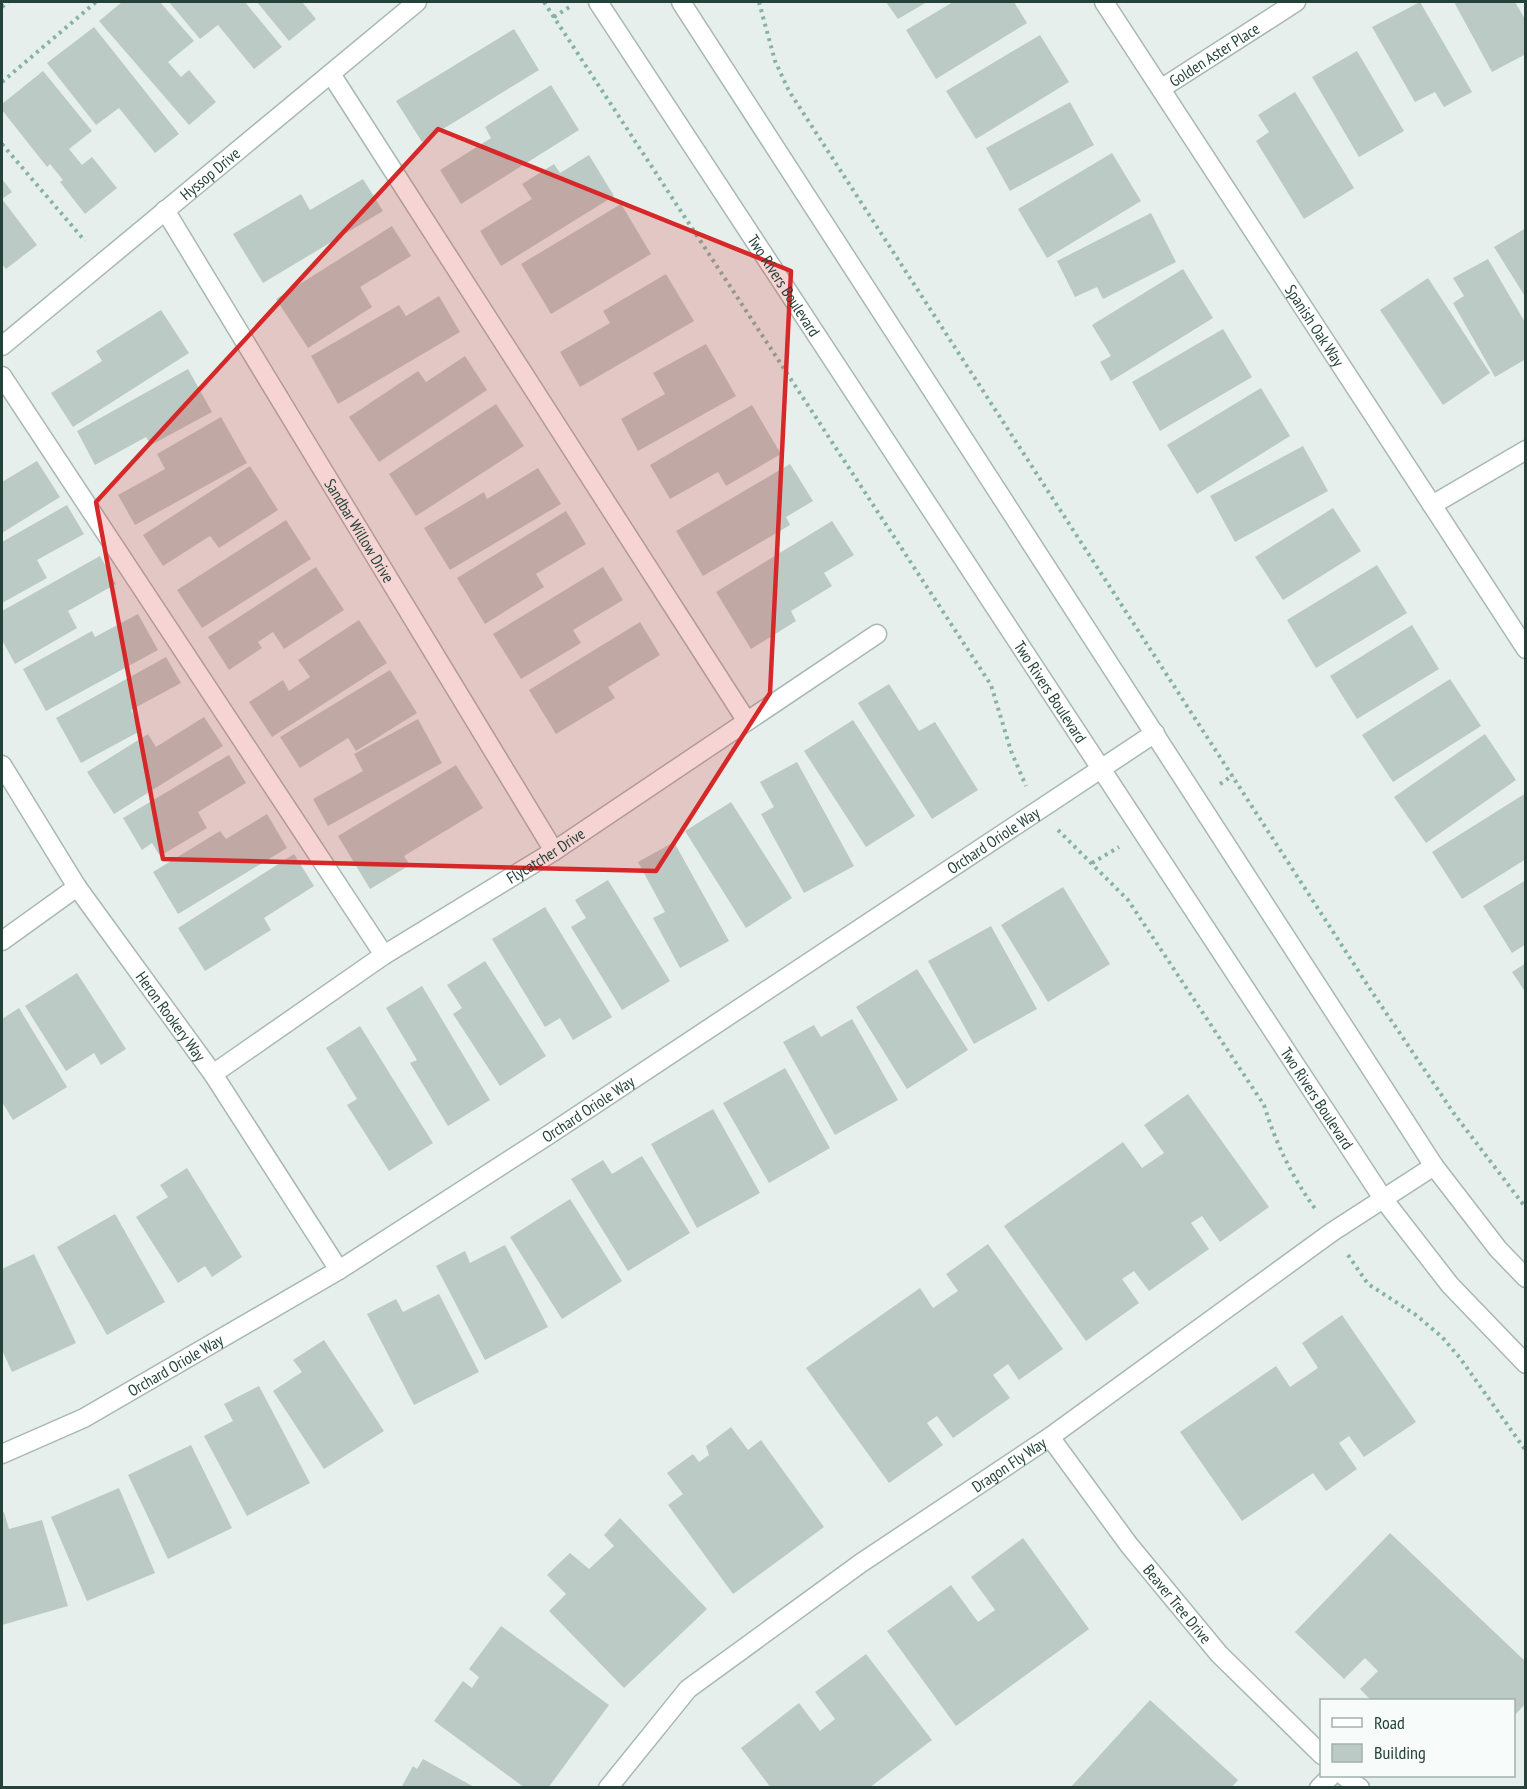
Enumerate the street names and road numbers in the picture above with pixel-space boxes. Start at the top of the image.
street label: Golden Aster Place [1165,18,1263,91]
street label: Hyssop Drive [176,143,244,204]
street label: Two Rivers Boulevard [743,231,825,340]
street label: Spanish Oak Way [1281,281,1349,370]
street label: Sandbar Willow Drive [320,475,399,586]
street label: Two Rivers Boulevard [1010,637,1091,747]
street label: Orchard Oriole Way [943,802,1043,878]
street label: Flycatcher Drive [503,823,589,888]
street label: Heron Rookery Way [132,967,210,1065]
street label: Two Rivers Boulevard [1276,1043,1358,1153]
street label: Orchard Oriole Way [538,1071,638,1147]
street label: Orchard Oriole Way [124,1330,226,1401]
street label: Dragon Fly Way [968,1432,1050,1496]
street label: Beaver Tree Drive [1139,1560,1216,1647]

